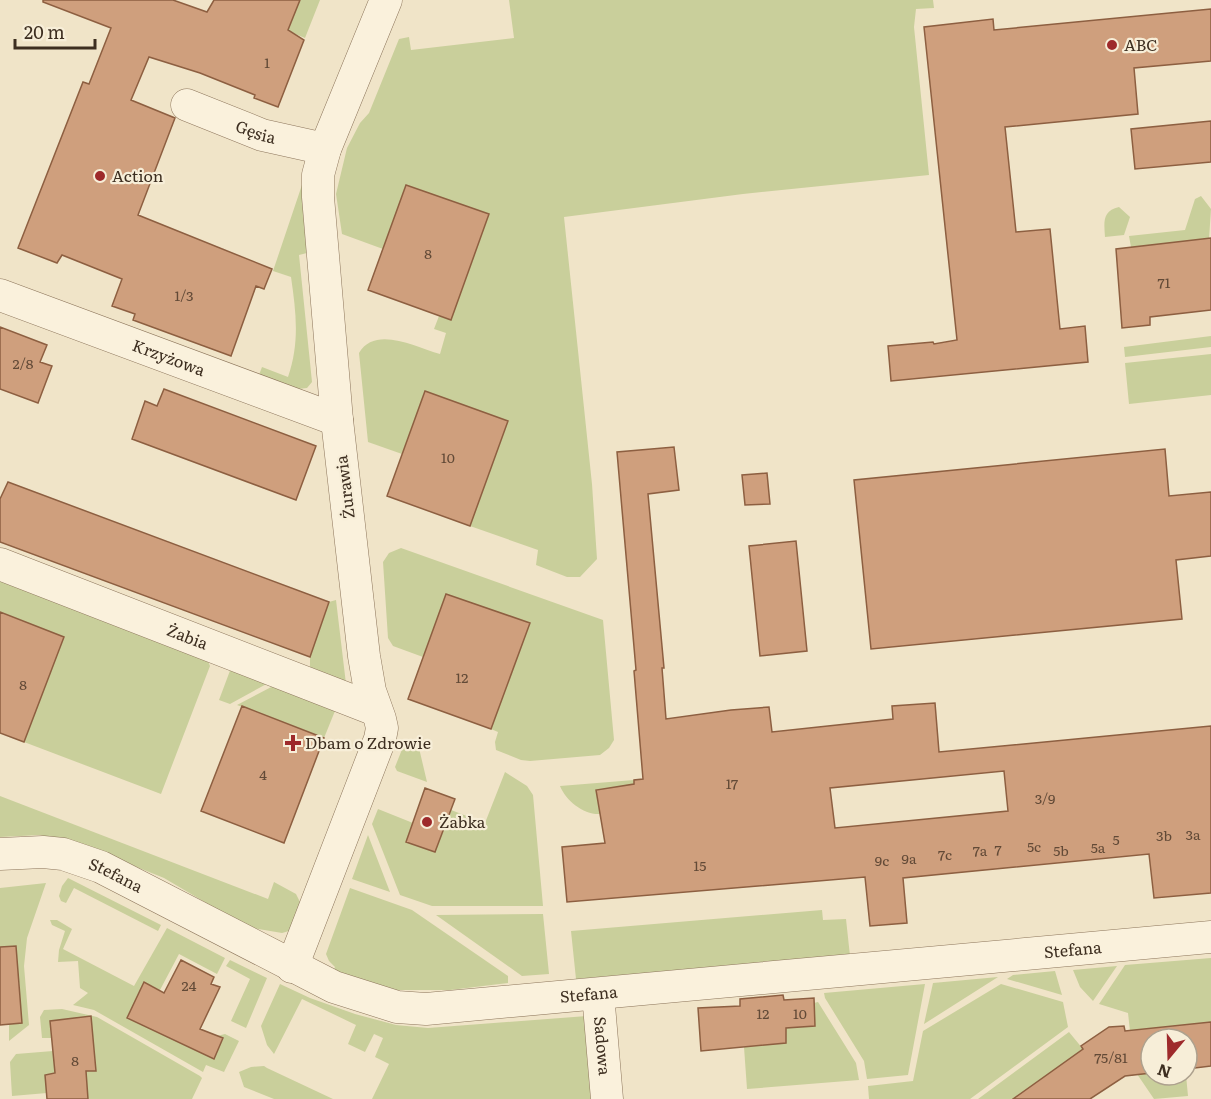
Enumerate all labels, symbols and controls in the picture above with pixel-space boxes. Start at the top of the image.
scale bar [15,12,94,50]
text: 20 m [24,18,65,45]
place label: ABC [1124,32,1158,56]
marker: ABC [1105,38,1119,52]
house number: 1 [264,52,270,72]
street label: Gęsia [232,113,279,149]
place label: Action [112,163,164,187]
marker: Action [93,169,107,183]
house number: 8 [424,243,432,263]
house number: 71 [1158,272,1171,292]
house number: 1/3 [175,285,194,305]
street label: Krzyżowa [129,332,209,381]
house number: 2/8 [13,353,34,373]
house number: 10 [441,447,455,467]
street label: Żurawia [328,454,360,520]
street label: Żabia [164,617,212,655]
house number: 12 [456,667,468,687]
house number: 8 [19,674,27,694]
place label: Dbam o Zdrowie [305,730,431,754]
marker: Dbam o Zdrowie [286,736,300,750]
house number: 4 [259,764,267,784]
house number: 17 [726,773,738,793]
house number: 3/9 [1035,788,1055,808]
place label: Żabka [439,809,486,833]
marker: Żabka [420,815,434,829]
house number: 3a [1185,824,1201,844]
house number: 3b [1156,825,1172,845]
house number: 5 [1112,829,1120,849]
house number: 5c [1027,836,1041,856]
house number: 5a [1091,837,1106,857]
house number: 7 [994,839,1002,859]
house number: 7a [973,840,988,860]
house number: 5b [1053,840,1069,860]
house number: 7c [938,844,952,864]
house number: 9a [902,848,917,868]
house number: 9c [875,850,889,870]
street label: Stefana [86,851,148,898]
house number: 15 [694,855,706,875]
street label: Stefana [1043,934,1103,963]
house number: 24 [182,975,197,995]
street label: Stefana [559,978,619,1008]
house number: 12 [757,1003,769,1023]
house number: 10 [793,1003,807,1023]
street label: Sadowa [589,1015,618,1077]
north arrow [1139,1027,1199,1087]
house number: 75/81 [1094,1047,1128,1067]
house number: 8 [71,1050,79,1070]
text: N [1154,1059,1174,1086]

